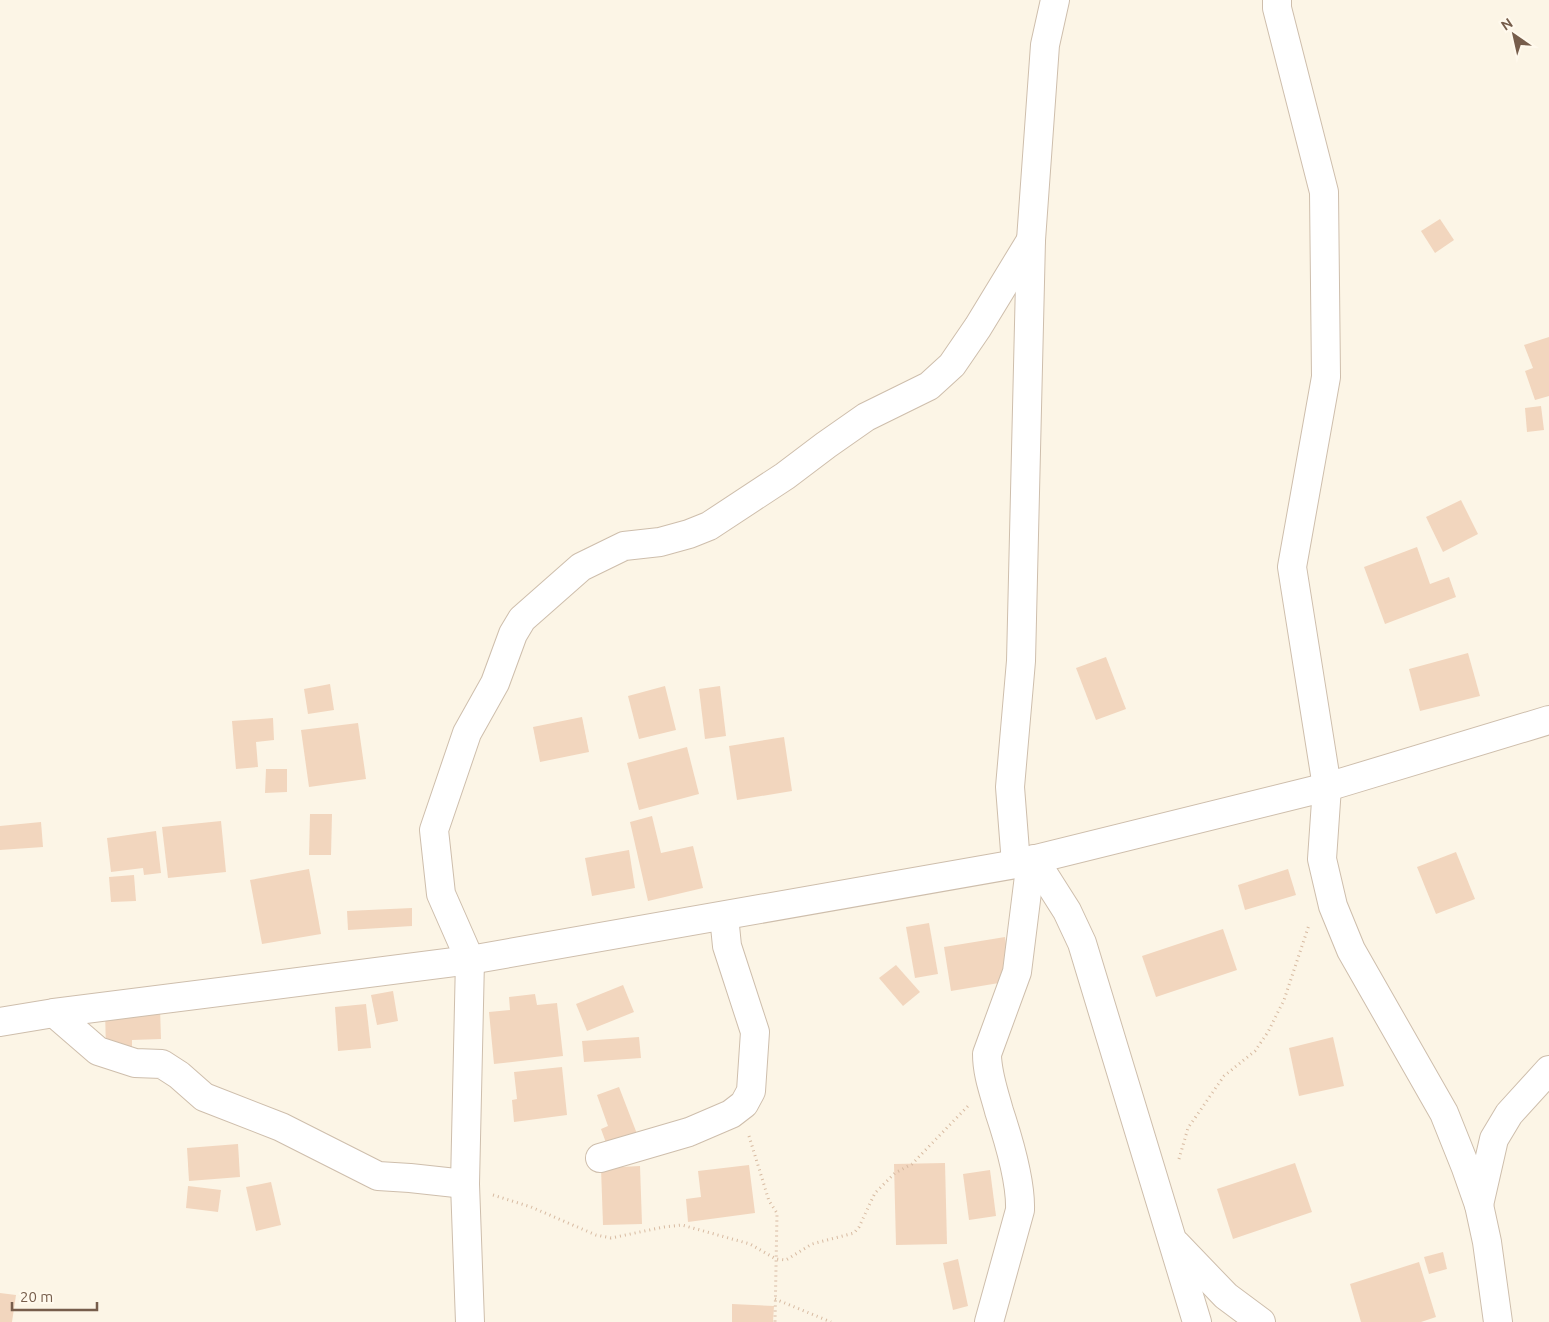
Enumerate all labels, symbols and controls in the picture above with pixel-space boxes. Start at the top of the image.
north arrow [1489,10,1539,60]
text: N [1498,15,1516,34]
scale bar [12,1280,98,1312]
text: 20 m [20,1288,53,1305]

